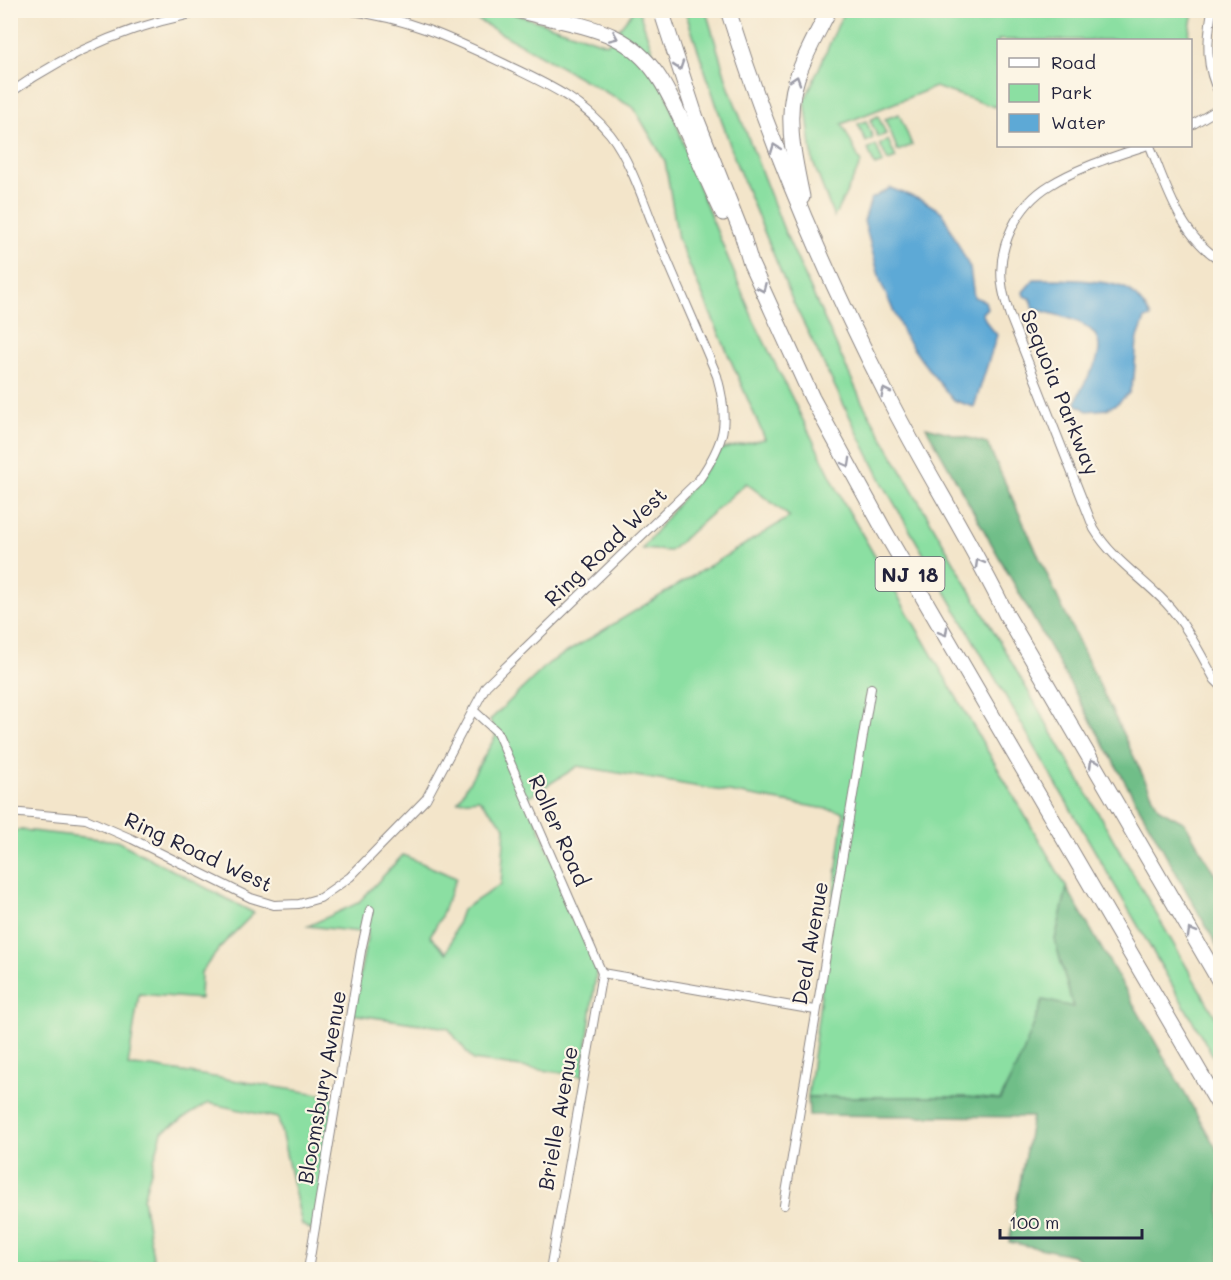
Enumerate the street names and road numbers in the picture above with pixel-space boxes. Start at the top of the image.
street label: Sequoia Parkway [1015,305,1107,479]
street label: Ring Road West [538,481,672,611]
road number: NJ 18 [876,557,944,591]
street label: Roller Road [523,770,597,890]
street label: Ring Road West [121,805,277,897]
street label: Deal Avenue [785,879,833,1007]
street label: Bloomsbury Avenue [291,988,351,1186]
street label: Brielle Avenue [531,1044,583,1192]

